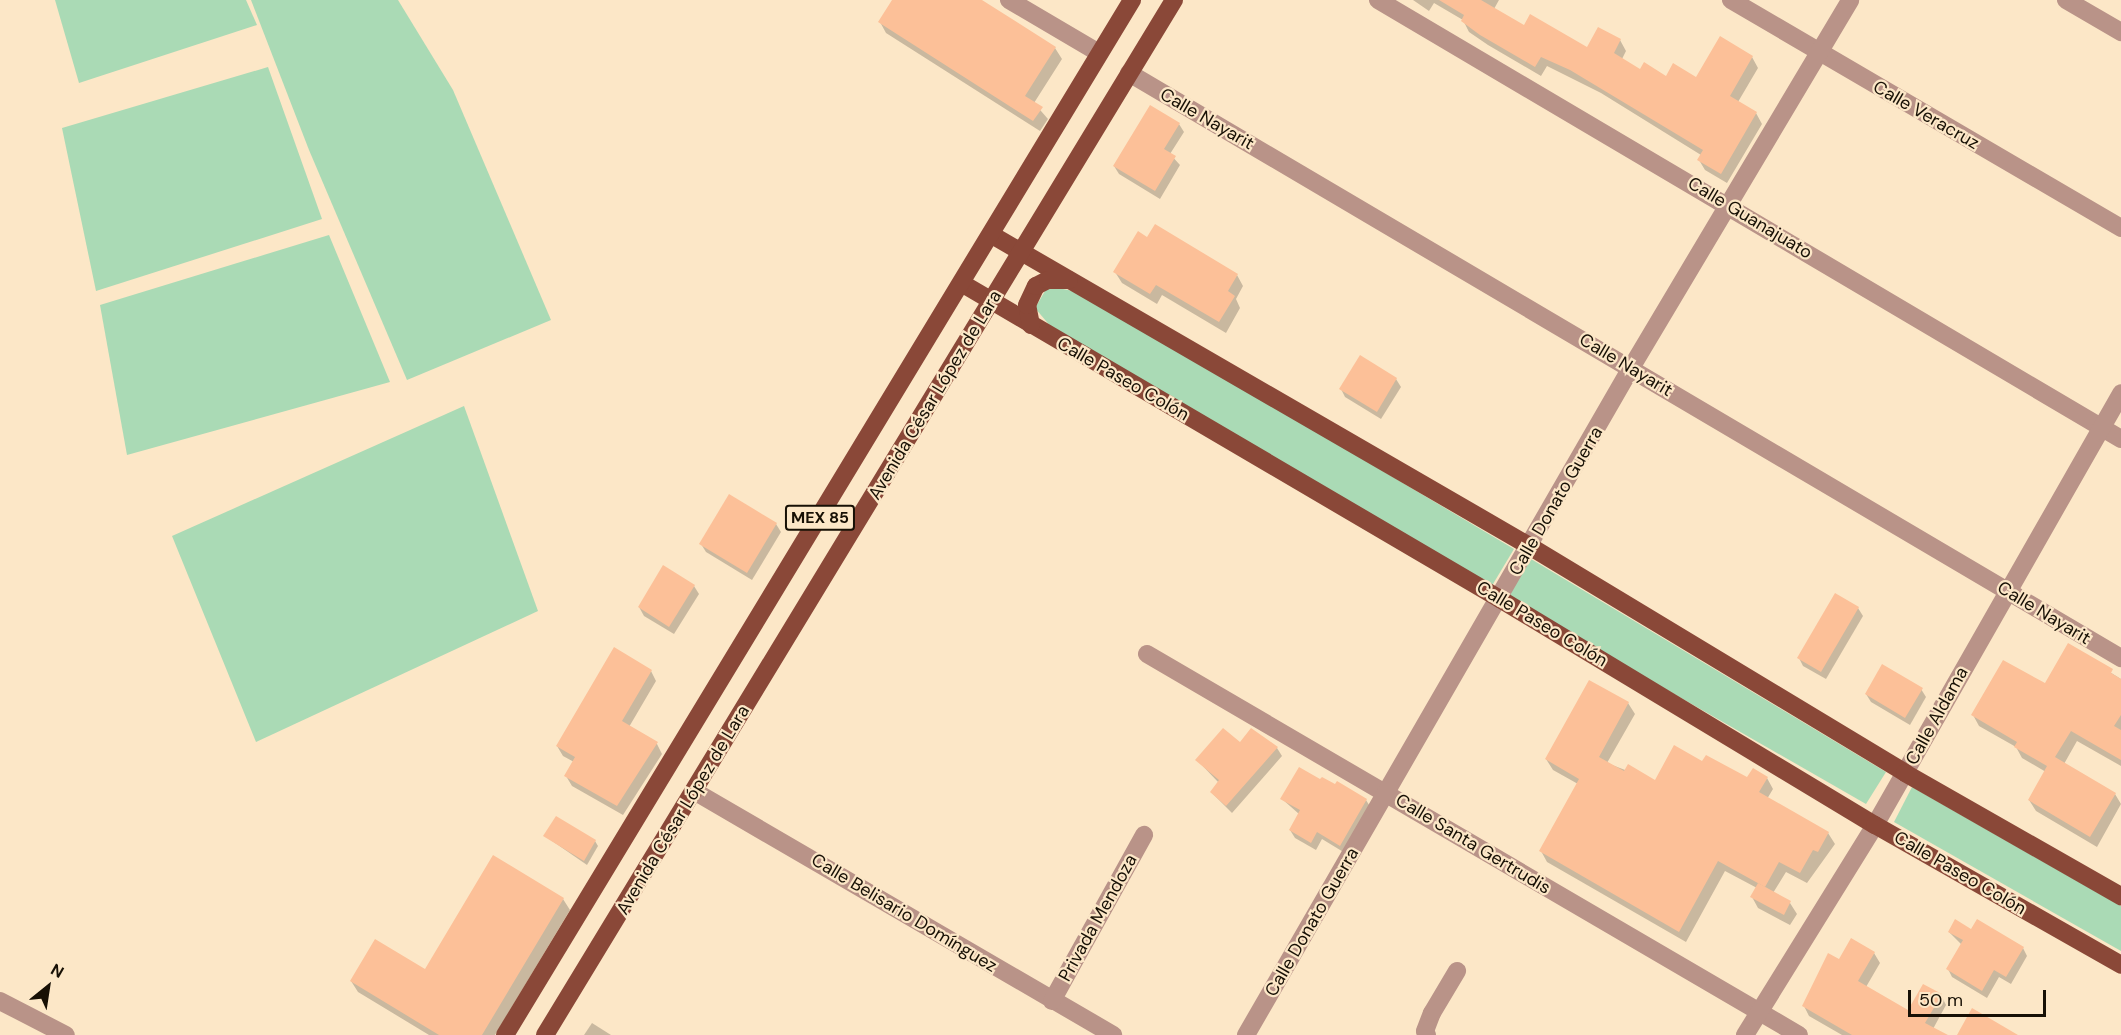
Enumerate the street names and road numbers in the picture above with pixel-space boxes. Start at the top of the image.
street label: Calle Veracruz [1869,76,1983,154]
street label: Calle Nayarit [1156,83,1258,155]
street label: Calle Guanajuato [1684,172,1816,264]
street label: Avenida César López de Lara [864,286,1006,504]
street label: Calle Nayarit [1575,329,1677,401]
street label: Calle Paseo Colón [1053,332,1193,426]
street label: Calle Donato Guerra [1505,423,1607,579]
road number: MEX 85 [784,505,856,531]
street label: Calle Paseo Colón [1473,576,1611,672]
street label: Calle Nayarit [1993,577,2095,649]
street label: Calle Aldama [1901,663,1973,769]
street label: Avenida César López de Lara [612,701,754,919]
street label: Calle Santa Gertrudis [1392,789,1554,899]
street label: Calle Paseo Colón [1890,826,2030,920]
street label: Calle Donato Guerra [1261,844,1363,1000]
street label: Calle Belisario Domínguez [807,849,1001,977]
street label: Privada Mendoza [1054,851,1142,985]

